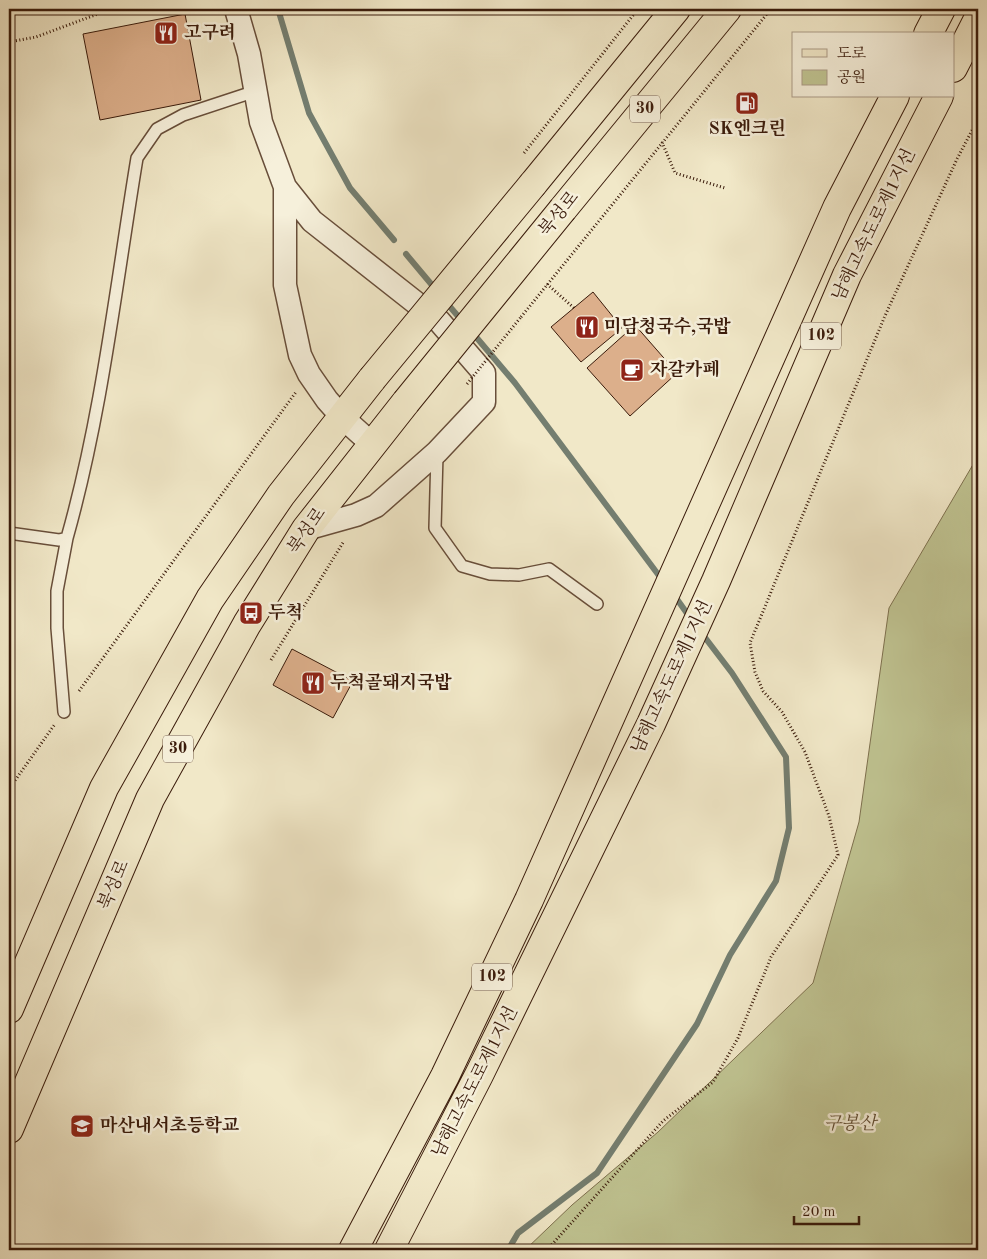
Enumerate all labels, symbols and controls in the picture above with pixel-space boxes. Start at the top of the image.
restaurant icon: 고구려 [153,20,179,46]
place label: 고구려 [184,22,236,42]
legend [792,32,954,98]
text: 도로 [837,46,866,62]
text: 공원 [837,69,866,86]
fuel station icon: SK엔크린 [734,90,760,116]
road number: 30 [630,96,660,122]
place label: SK엔크린 [708,118,786,138]
street label: 남해고속도로제1지선 [828,145,919,304]
street label: 북성로 [534,187,582,240]
restaurant icon: 미담청국수,국밥 [574,314,600,340]
place label: 미담청국수,국밥 [604,316,731,336]
road number: 102 [801,322,841,350]
cafe icon: 자갈카페 [619,357,645,383]
place label: 자갈카페 [650,359,720,379]
street label: 북성로 [283,503,329,558]
street label: 남해고속도로제1지선 [627,597,715,756]
bus stop icon: 두척 [238,600,264,626]
place label: 두척 [268,602,303,622]
restaurant icon: 두척골돼지국밥 [300,670,326,696]
place label: 두척골돼지국밥 [330,672,452,692]
road number: 30 [163,736,193,762]
street label: 북성로 [94,857,132,913]
road number: 102 [472,964,512,990]
street label: 남해고속도로제1지선 [427,1003,521,1160]
school or university icon: 마산내서초등학교 [69,1113,95,1139]
park label: 구봉산 [824,1113,879,1133]
place label: 마산내서초등학교 [100,1115,240,1135]
scale bar [794,1194,860,1226]
text: 20 m [802,1205,836,1220]

